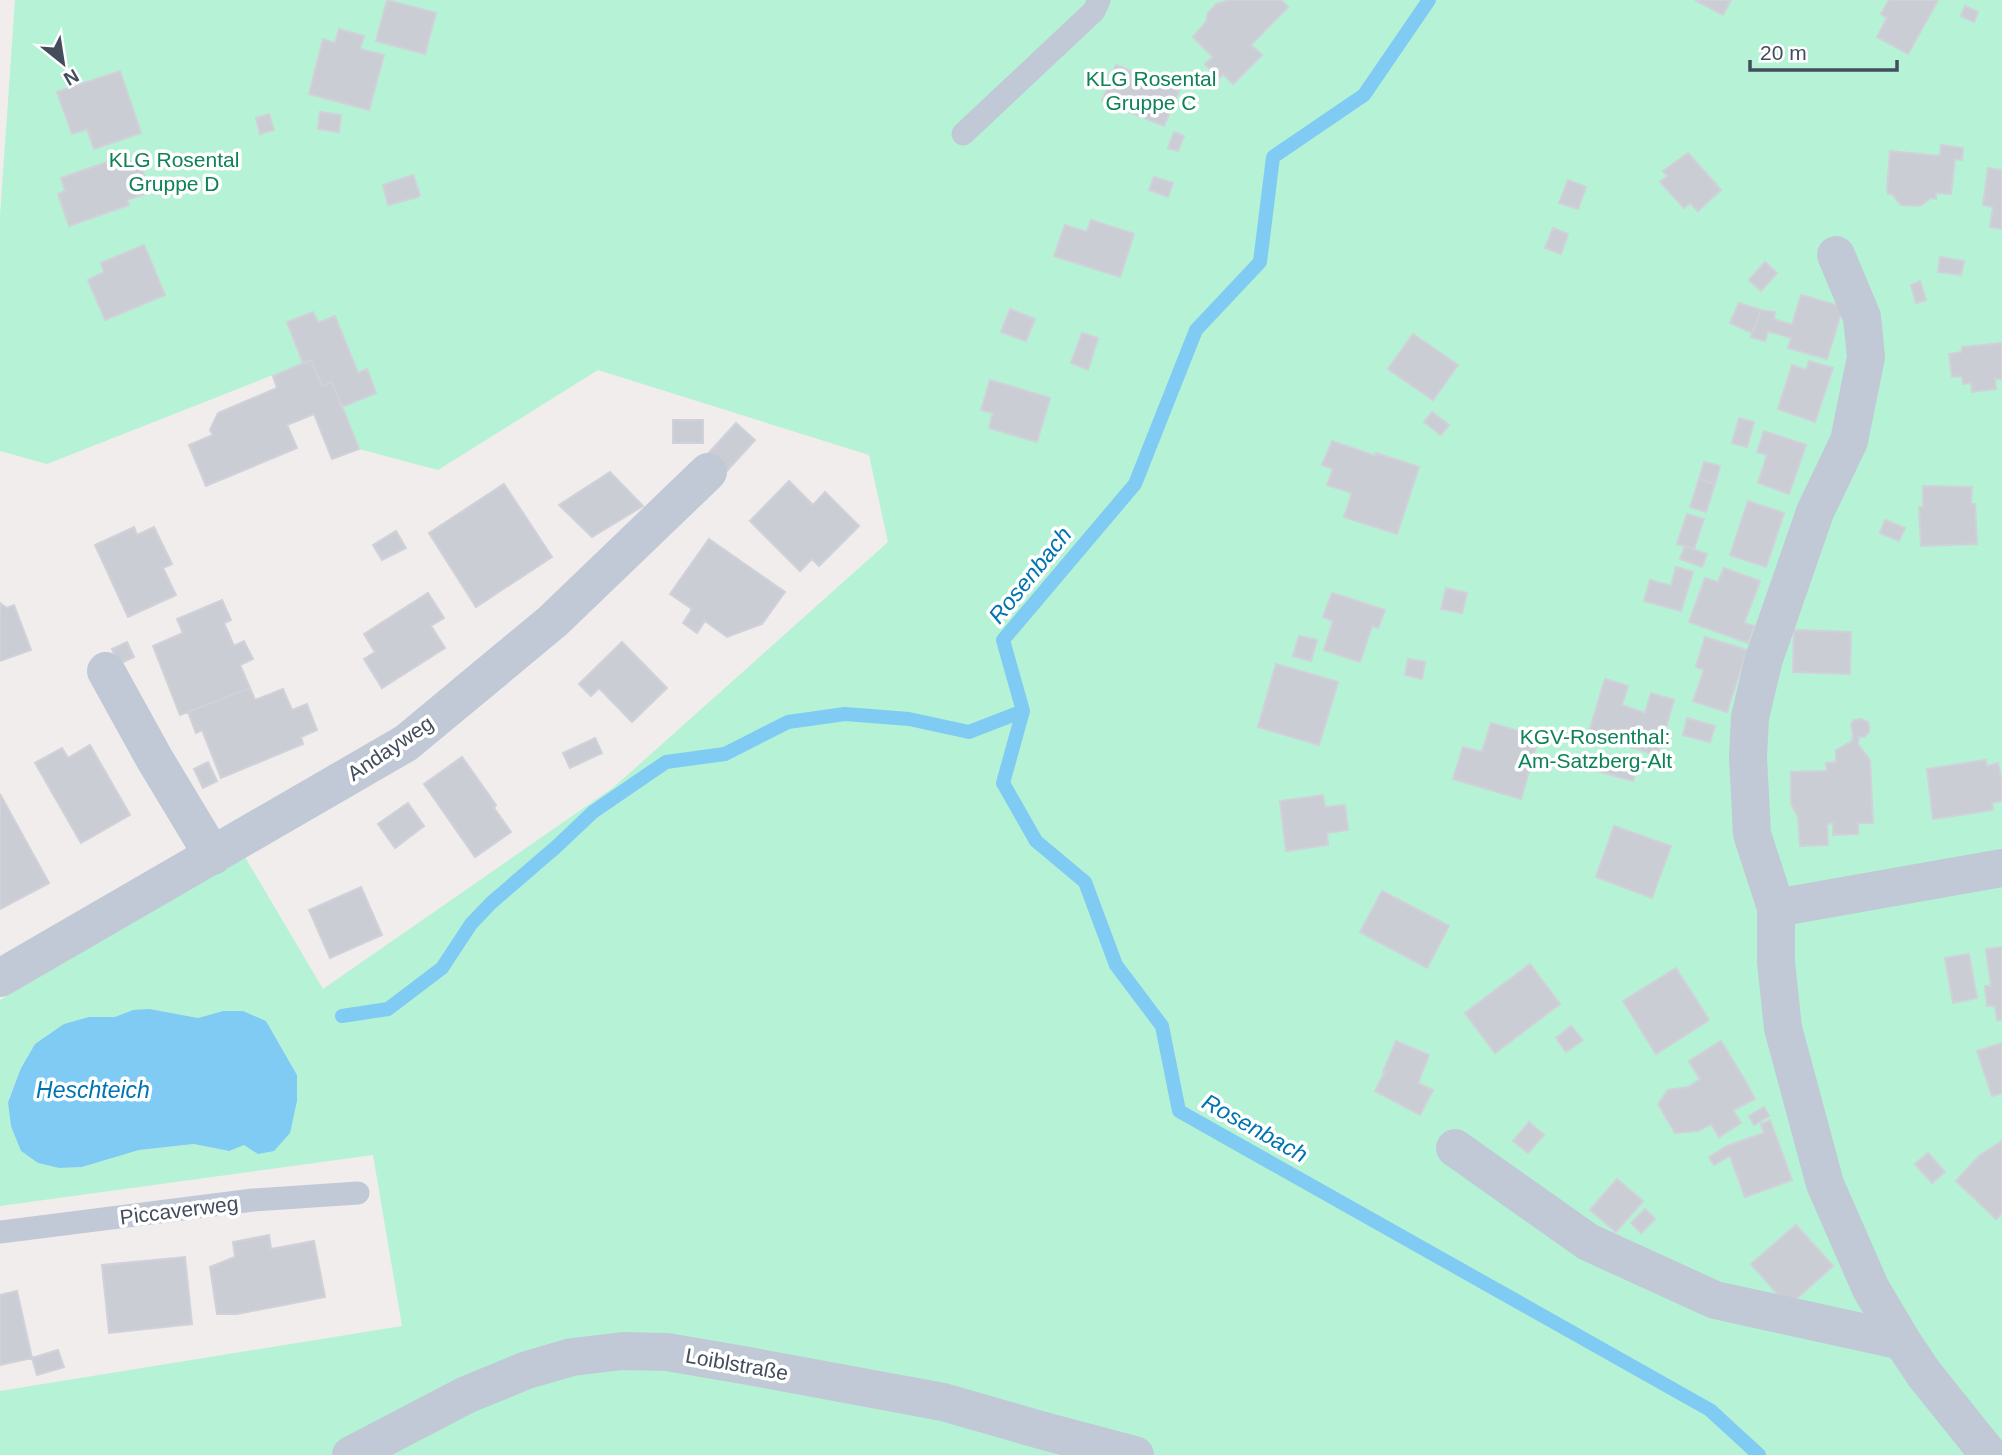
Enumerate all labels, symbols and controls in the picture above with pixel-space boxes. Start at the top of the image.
north arrow [28,28,98,98]
scale bar [1750,28,1897,72]
text: 20 m [1760,41,1807,64]
text: N [60,65,82,90]
park label: KLG Rosental Gruppe C [1086,67,1216,114]
park label: KLG Rosental Gruppe D [109,148,239,195]
water label: Rosenbach [983,522,1077,628]
street label: Andayweg [343,711,437,785]
park label: KGV-Rosenthal: Am-Satzberg-Alt [1518,725,1672,772]
water label: Heschteich [36,1077,150,1103]
water label: Rosenbach [1198,1088,1312,1168]
street label: Piccaverweg [119,1191,239,1229]
street label: Loiblstraße [684,1344,790,1384]

